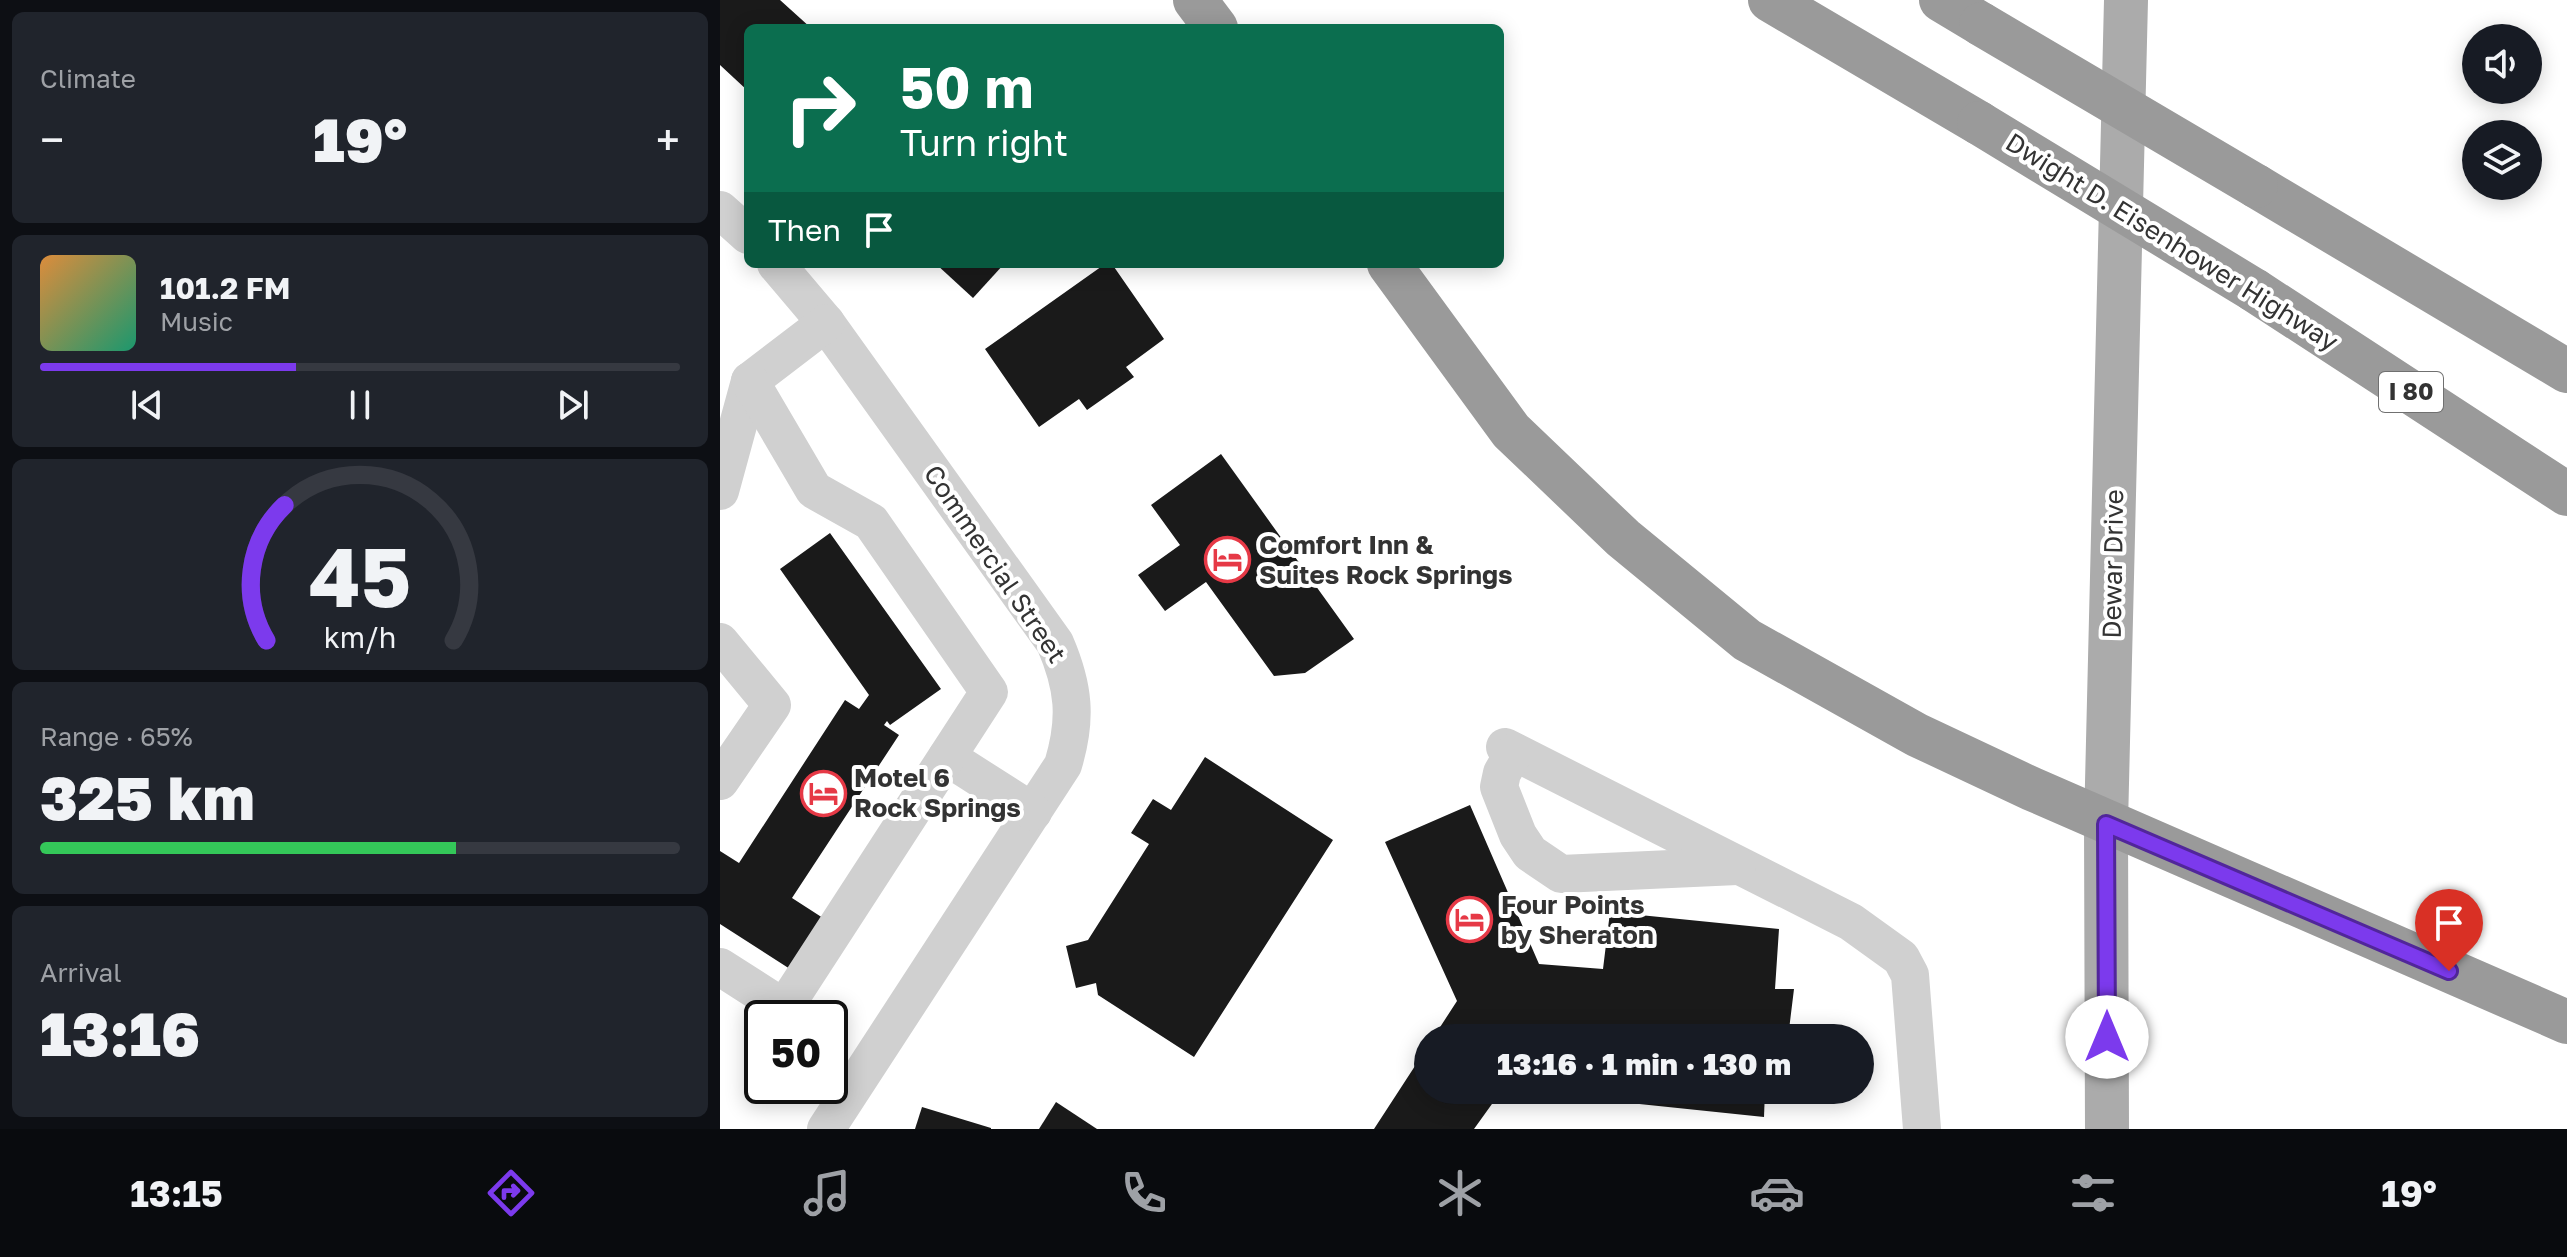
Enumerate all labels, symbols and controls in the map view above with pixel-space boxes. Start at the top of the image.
map controls [2462,24,2542,200]
button: sound [2462,24,2542,104]
text: 50 m [900,53,1034,120]
icon: right [768,56,872,160]
text: Climate [40,63,136,94]
text: 19° [313,103,407,175]
text: − [40,113,64,166]
text: + [656,113,680,166]
button: layers [2462,120,2542,200]
text: Turn right [900,121,1068,164]
street label: Dwight D. Eisenhower Highway [2000,126,2345,357]
icon: arrive [857,208,901,252]
text: Then [768,212,841,248]
text: 101.2 FM [160,270,290,306]
text: Music [160,306,233,337]
road number: I 80 [2379,372,2443,412]
icon: previous [125,383,169,427]
icon: pause [338,383,382,427]
icon: next [551,383,595,427]
street label: Commercial Street [918,459,1073,669]
street label: Dewar Drive [2096,489,2129,639]
text: 45 [309,524,411,624]
place label: Comfort Inn & Suites Rock Springs [1259,529,1513,590]
hotel icon: Comfort Inn & Suites Rock Springs [1204,536,1252,584]
text: km/h [324,620,396,654]
text: Range · 65% [40,721,193,752]
text: 325 km [40,761,255,833]
place label: Motel 6 Rock Springs [854,762,1021,823]
hotel icon: Motel 6 Rock Springs [799,769,847,817]
place label: Four Points by Sheraton [1501,889,1654,950]
pin [2415,889,2483,971]
hotel icon: Four Points by Sheraton [1446,896,1494,944]
icon: arrive [2427,901,2471,945]
text: Arrival [40,957,121,988]
position arrow [2065,995,2149,1079]
text: 13:16 [40,997,200,1069]
speed limit sign: 50 [744,1000,848,1104]
text: 13:16 · 1 min · 130 m [1497,1046,1791,1082]
icon: directions [483,1165,539,1221]
icon: music [799,1165,855,1221]
icon: phone [1116,1165,1172,1221]
icon: climate [1432,1165,1488,1221]
icon: car [1749,1165,1805,1221]
icon: filters [2065,1165,2121,1221]
text: 13:15 [130,1172,223,1215]
text: 19° [2381,1172,2437,1215]

